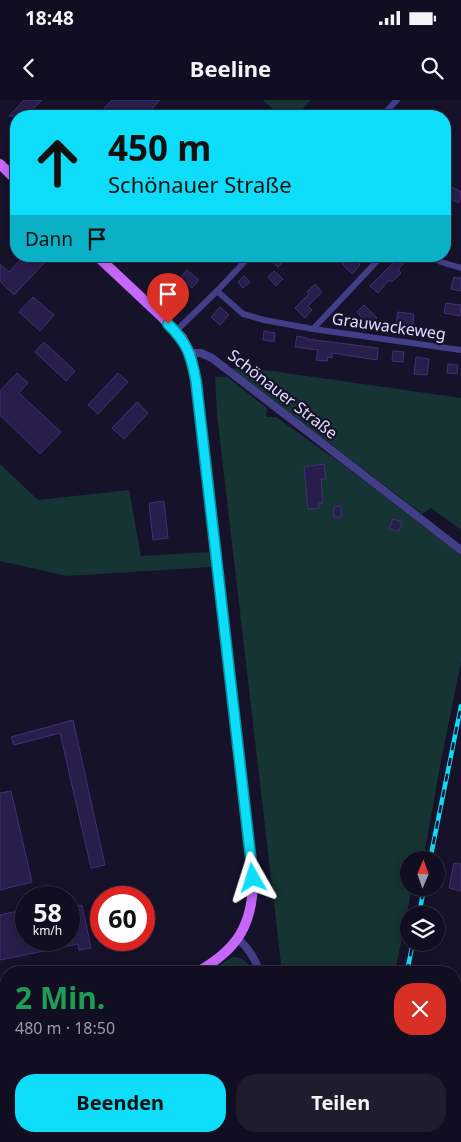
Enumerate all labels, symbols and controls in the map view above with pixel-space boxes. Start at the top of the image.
text: 18:48 [25,5,74,31]
text: Beeline [190,53,271,83]
icon: back [15,54,43,82]
icon: search [418,54,446,82]
text: 450 m [108,124,211,171]
icon: ahead [25,130,90,195]
text: Schönauer Straße [108,169,292,199]
icon: arrive [83,225,111,253]
text: Dann [25,226,73,252]
pin [147,273,189,324]
icon: arrive [154,280,182,308]
street label: Grauwackeweg [331,307,447,345]
street label: Schönauer Straße [224,344,342,444]
position arrow [226,851,278,903]
north arrow [400,851,445,896]
map controls [400,851,445,951]
speed limit sign: 60 [90,886,155,951]
text: 58 [33,895,62,929]
button: layers [400,906,445,951]
text: km/h [33,922,62,939]
text: 2 Min. [15,977,105,1018]
button: close [394,983,446,1035]
text: 480 m · 18:50 [15,1017,115,1039]
button: Beenden [15,1074,226,1132]
button: Teilen [236,1074,446,1132]

